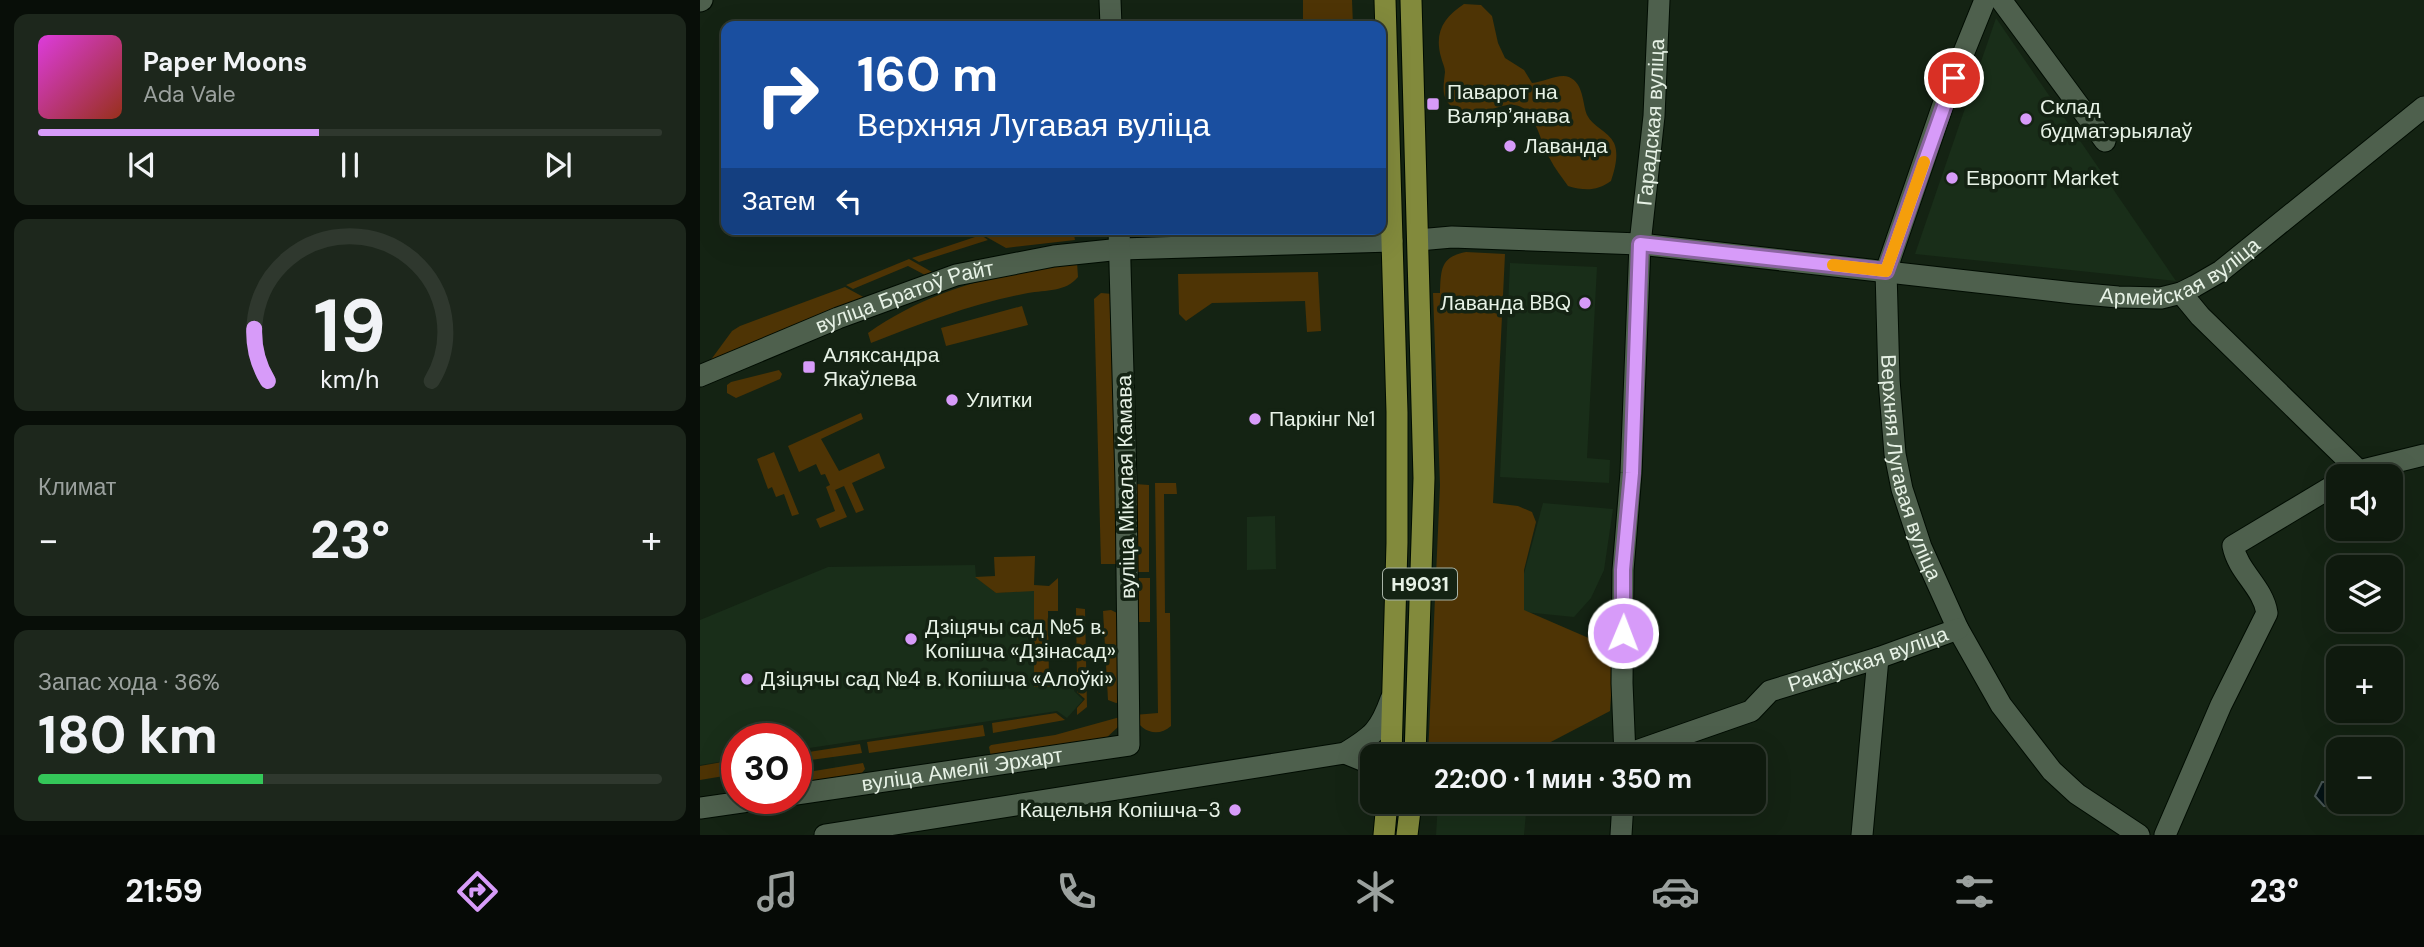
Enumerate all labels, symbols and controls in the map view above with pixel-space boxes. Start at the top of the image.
street label: Гарадская вуліца [1630,38,1671,207]
text: 160 m [857,42,998,106]
text: Paper Moons [143,45,307,79]
pin [1924,48,1984,108]
icon: right [742,49,833,140]
icon: arrive [1935,59,1973,97]
place label: Паварот на Валярʼянава [1447,78,1570,130]
text: Ada Vale [143,79,236,109]
place label: Склад будматэрыялаў [2040,93,2193,145]
marker: Паварот на Валярʼянава [1425,96,1441,112]
text: Верхняя Лугавая вуліца [857,104,1210,146]
marker: Склад будматэрыялаў [2018,111,2034,127]
place label: Лаванда [1524,132,1608,160]
marker: Лаванда [1502,138,1518,154]
icon: previous [123,146,161,184]
icon: pause [331,146,369,184]
icon: next [539,146,577,184]
place label: Евроопт Market [1966,164,2119,192]
marker: Евроопт Market [1944,170,1960,186]
icon: left [830,182,868,220]
text: Затем [742,184,816,218]
street label: Армейская вуліца [2099,231,2266,312]
street label: вуліца Братоў Райт [811,254,997,340]
text: 19 [314,279,386,374]
place label: Лаванда BBQ [1440,289,1571,317]
marker: Лаванда BBQ [1577,295,1593,311]
place label: Аляксандра Якаўлева [823,341,940,393]
street label: Верхняя Лугавая вуліца [1874,354,1948,585]
marker: Аляксандра Якаўлева [801,359,817,375]
text: km/h [320,363,380,396]
street label: вуліца Мікалая Камава [1110,374,1142,599]
place label: Улитки [966,386,1032,414]
marker: Улитки [944,392,960,408]
place label: Паркінг №1 [1269,405,1375,433]
marker: Паркінг №1 [1247,411,1263,427]
map controls [2326,464,2403,814]
button: sound [2326,464,2403,541]
text: Климат [38,472,116,502]
text: 23° [310,506,390,574]
text: − [38,515,59,565]
text: + [641,515,662,565]
button: layers [2326,555,2403,632]
road number: Н9031 [1383,568,1457,600]
position arrow [1586,596,1660,670]
place label: Дзіцячы сад №5 в. Копішча «Дзінасад» [925,613,1116,665]
street label: Ракаўская вуліца [1784,620,1952,699]
marker: Дзіцячы сад №5 в. Копішча «Дзінасад» [903,631,919,647]
button: + [2326,646,2403,723]
place label: Дзіцячы сад №4 в. Копішча «Алоўкі» [761,665,1114,693]
text: Запас хода · 36% [38,667,220,697]
marker: Дзіцячы сад №4 в. Копішча «Алоўкі» [739,671,755,687]
text: 180 km [38,701,218,769]
speed limit sign: 30 [721,723,812,814]
button: − [2326,737,2403,814]
street label: вуліца Амеліі Эрхарт [860,741,1065,798]
text: 22:00 · 1 мин · 350 m [1434,762,1692,796]
place label: Кацельня Копішча-3 [1019,796,1221,824]
marker: Кацельня Копішча-3 [1227,802,1243,818]
icon: directions [453,867,502,916]
icon: music [753,867,802,916]
icon: phone [1052,867,1101,916]
icon: climate [1351,867,1400,916]
icon: car [1651,867,1700,916]
icon: filters [1950,867,1999,916]
text: 21:59 [125,870,203,912]
text: 23° [2249,870,2299,912]

